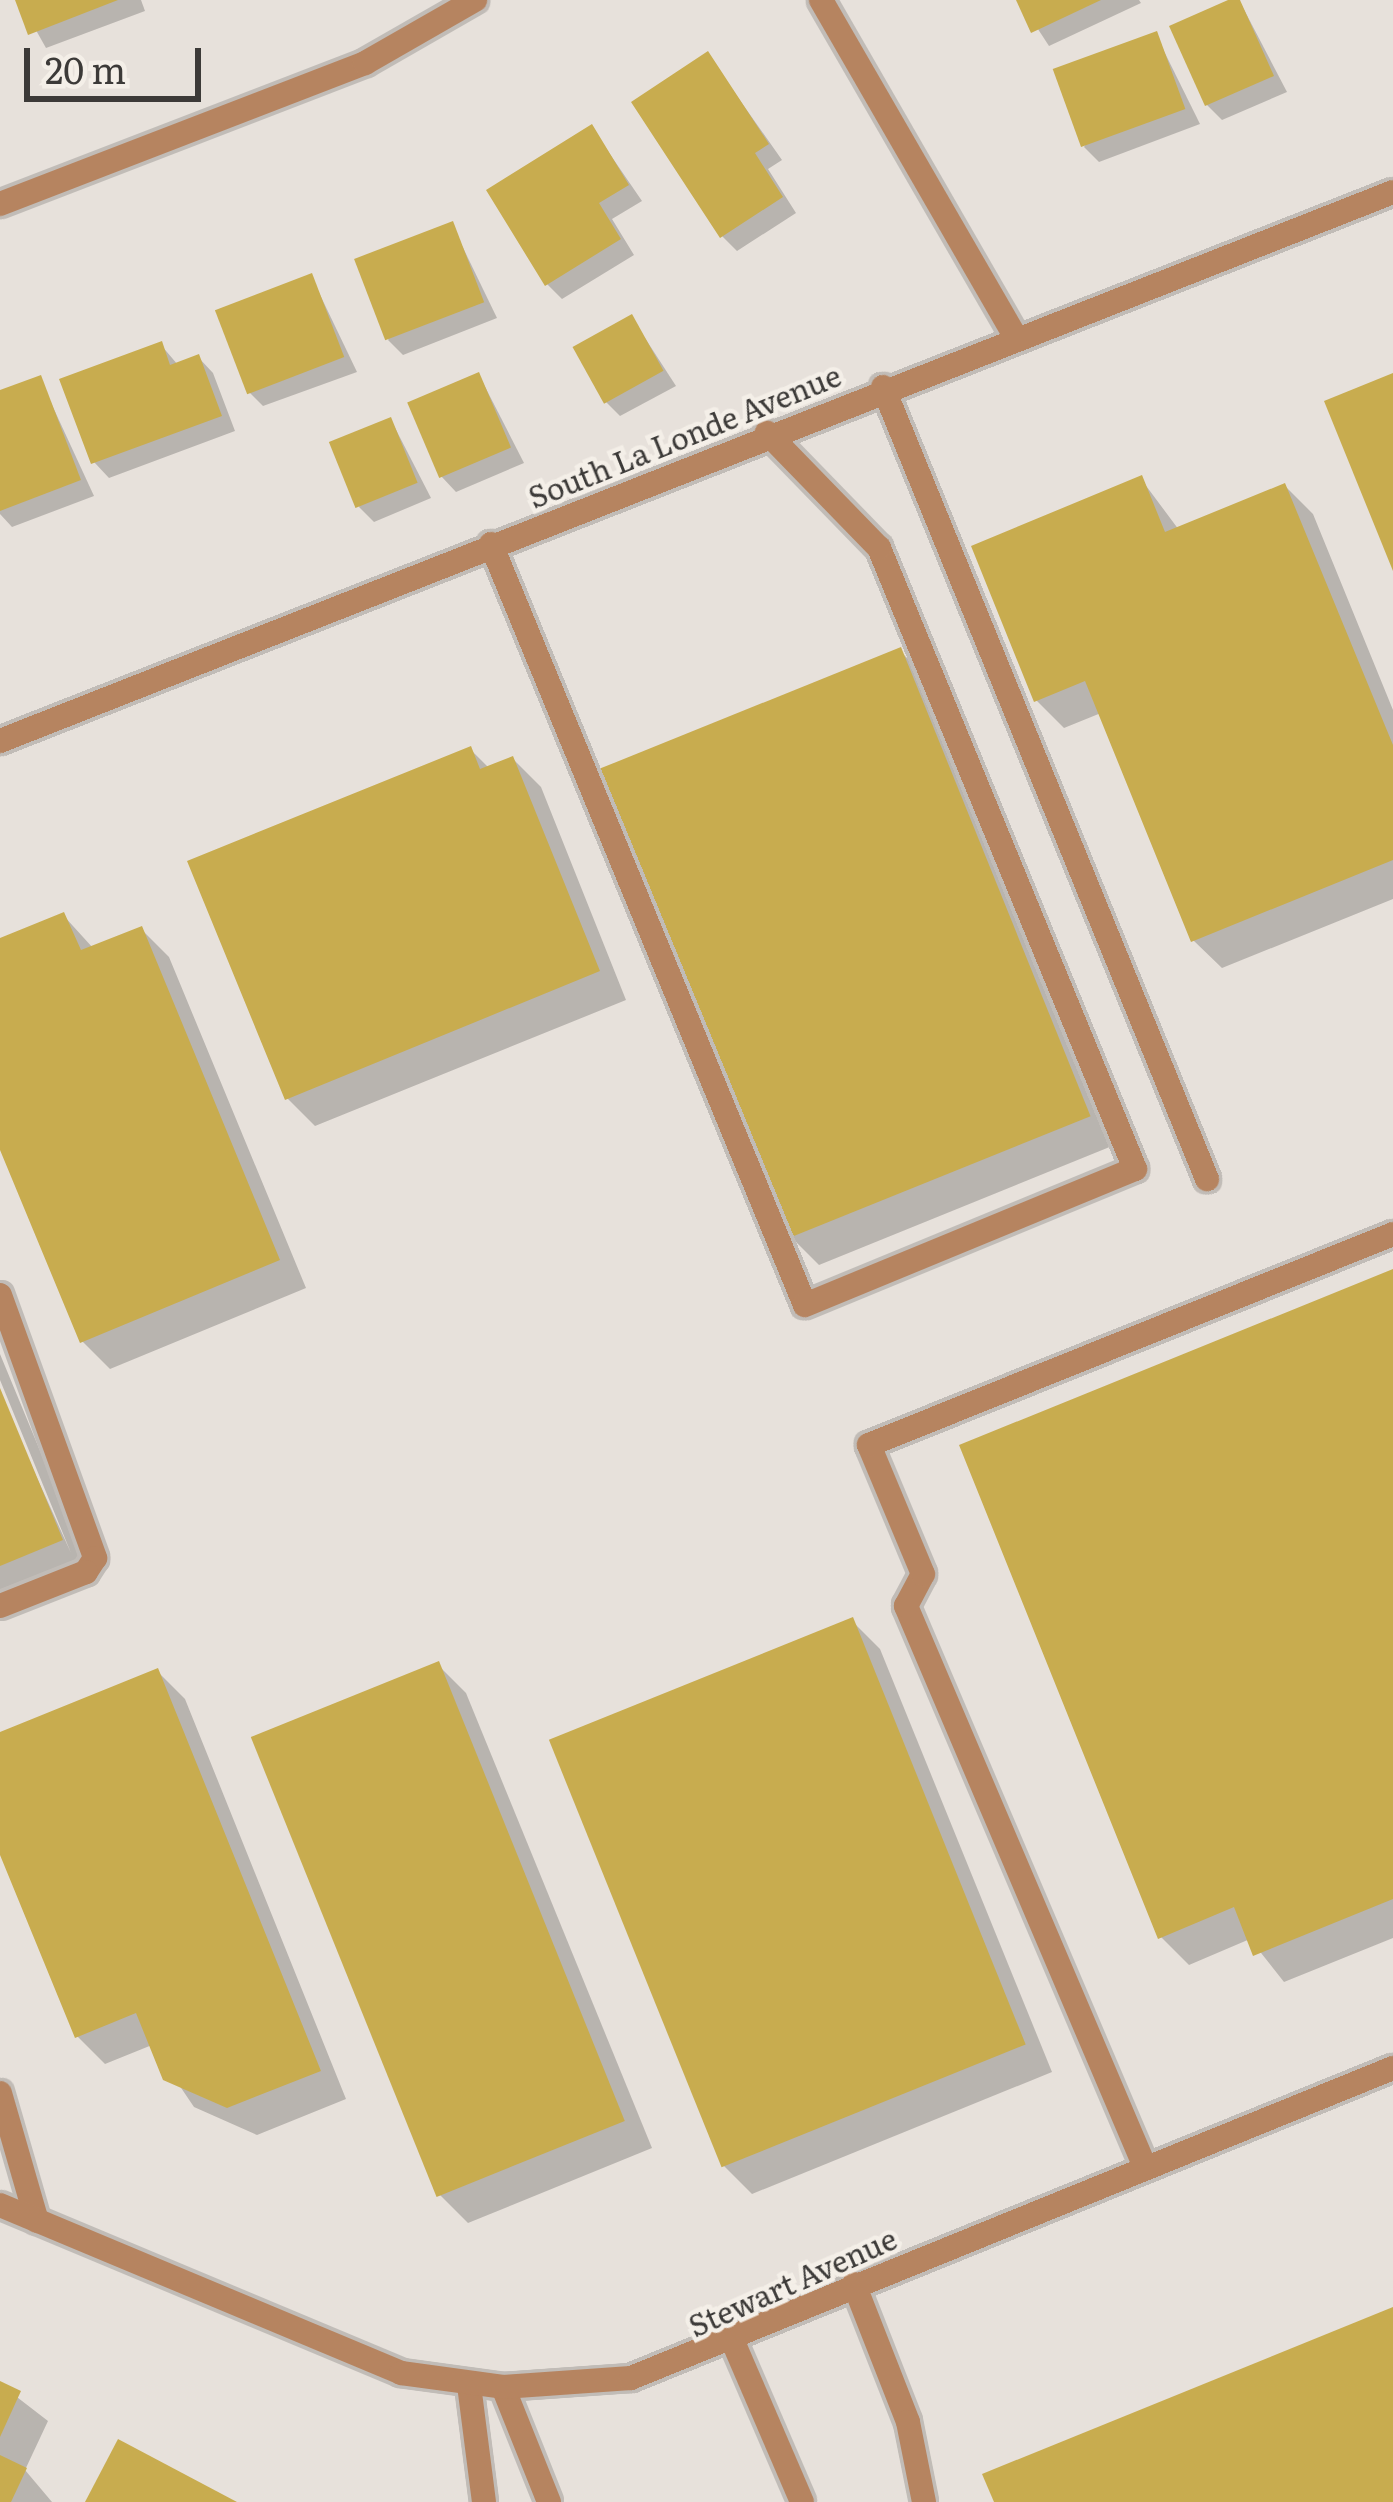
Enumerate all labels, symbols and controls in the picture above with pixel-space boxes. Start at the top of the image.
scale bar [30,24,207,98]
text: 20 m [45,42,126,95]
street label: South La Londe Avenue [523,356,845,514]
street label: Stewart Avenue [682,2219,902,2343]

